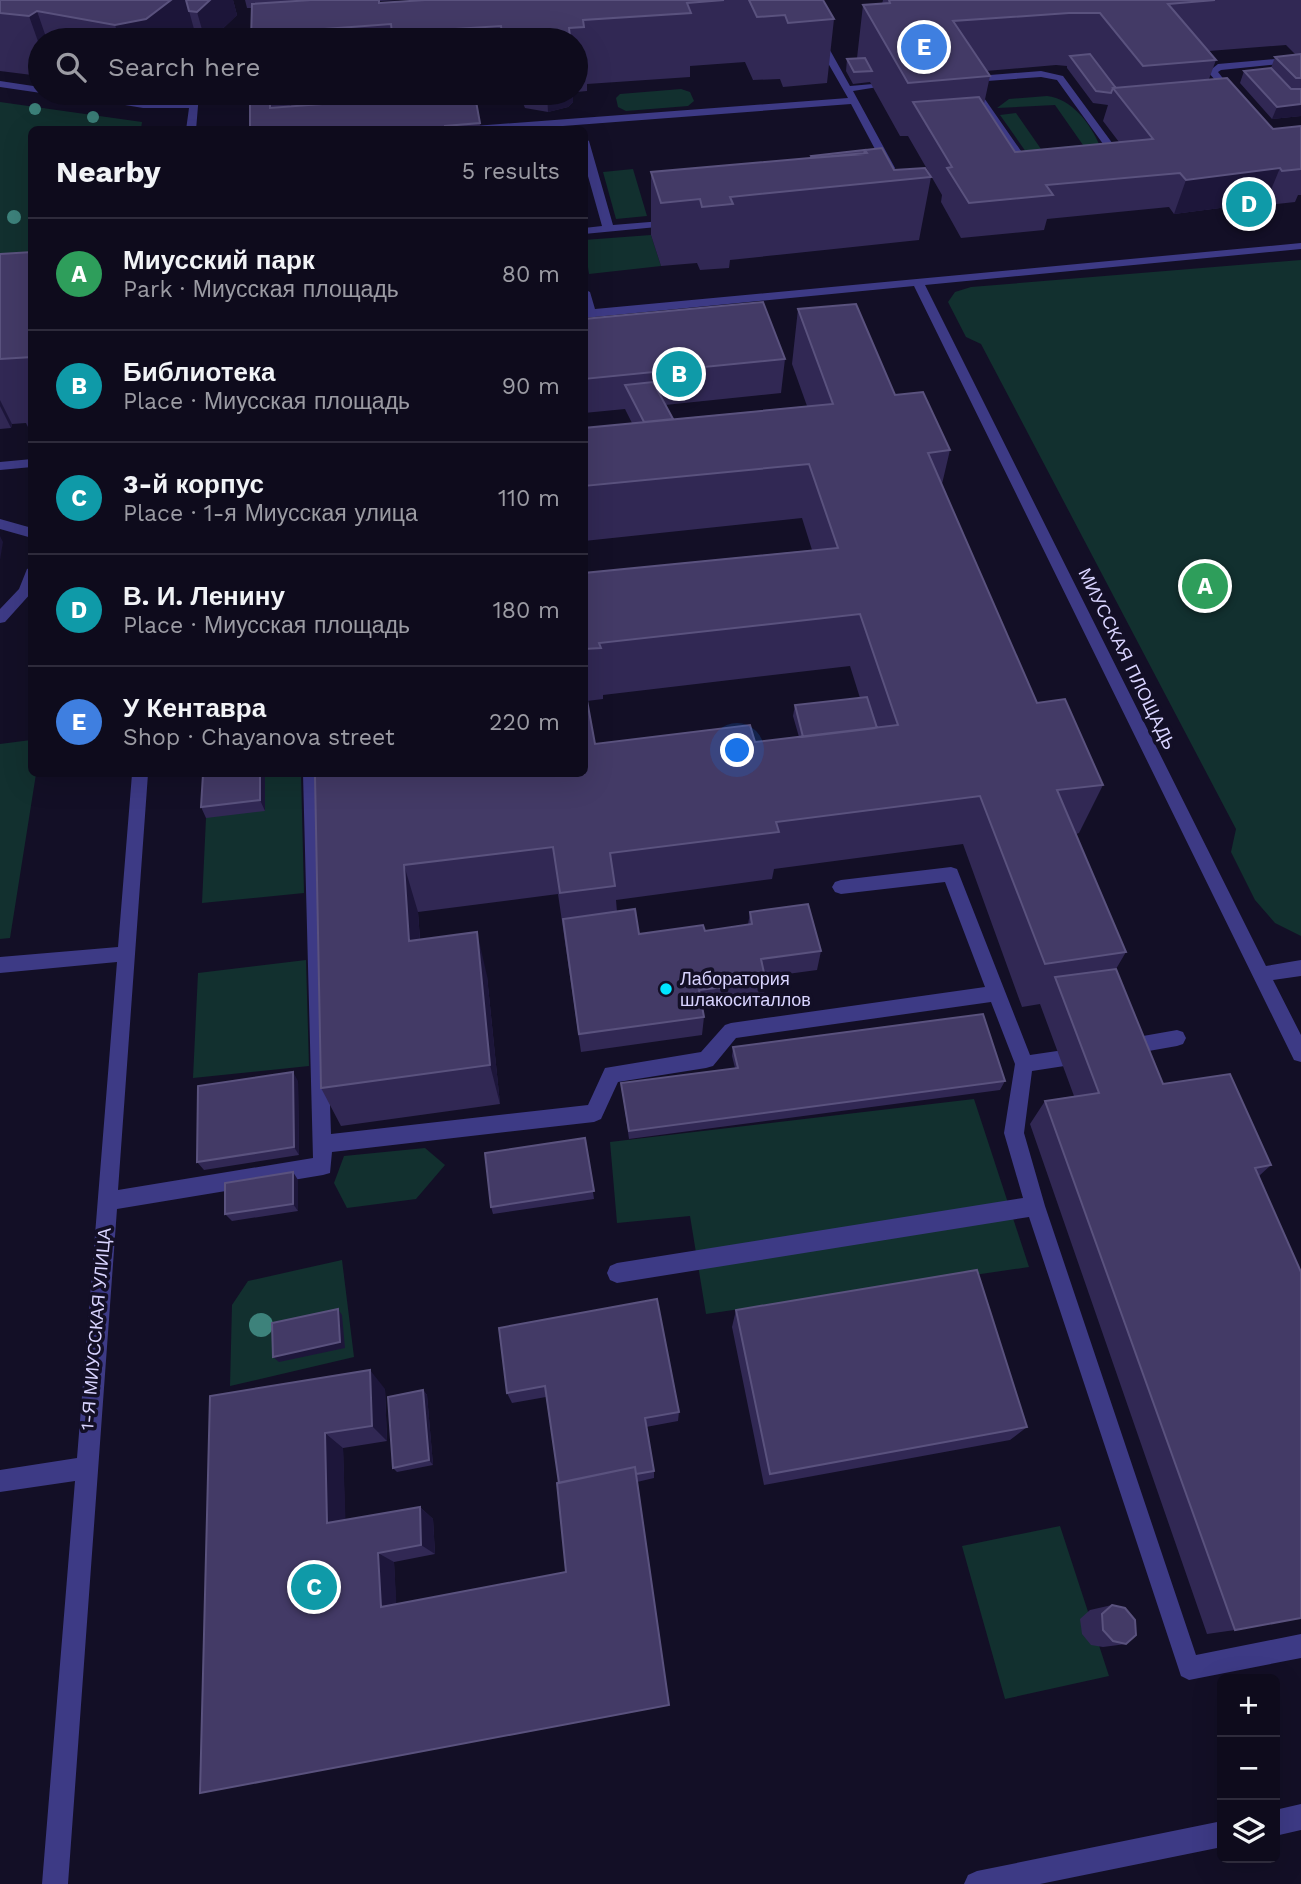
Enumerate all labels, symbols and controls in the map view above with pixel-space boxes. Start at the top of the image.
pin: E [901,21,947,73]
search box [28,28,588,105]
icon: search [52,48,90,86]
text: Search here [108,52,260,82]
text: Nearby [56,154,161,189]
text: 5 results [462,158,560,185]
pin: D [1226,178,1272,230]
text: Миусский парк [123,245,315,275]
text: A [71,261,87,288]
text: 80 m [502,261,560,288]
text: Park · Миусская площадь [123,276,399,303]
pin: B [656,348,702,400]
text: Библиотека [123,357,275,387]
text: B [71,373,87,400]
text: 90 m [502,373,560,400]
text: Place · Миусская площадь [123,388,410,415]
text: 3-й корпус [123,469,264,499]
text: C [71,485,87,512]
text: 110 m [498,485,560,512]
text: Place · 1-я Миусская улица [123,500,418,527]
pin: A [1182,560,1228,612]
street label: МИУССКАЯ ПЛОЩАДЬ [1074,565,1181,753]
text: В. И. Ленину [123,581,285,611]
text: D [71,597,87,624]
text: 180 m [493,597,560,624]
text: Place · Миусская площадь [123,612,410,639]
text: У Кентавра [123,693,266,723]
text: E [72,709,86,736]
text: 220 m [489,709,560,736]
text: Shop · Chayanova street [123,724,395,751]
your location [720,733,754,767]
place label: Лаборатория шлакоситаллов [680,968,811,1010]
marker: Лаборатория шлакоситаллов [658,981,674,997]
street label: 1-Я МИУССКАЯ УЛИЦА [76,1227,115,1431]
pin: C [291,1561,337,1613]
map controls [1217,1674,1280,1863]
button: + [1217,1674,1280,1737]
button: − [1217,1737,1280,1800]
button: layers [1217,1800,1280,1863]

